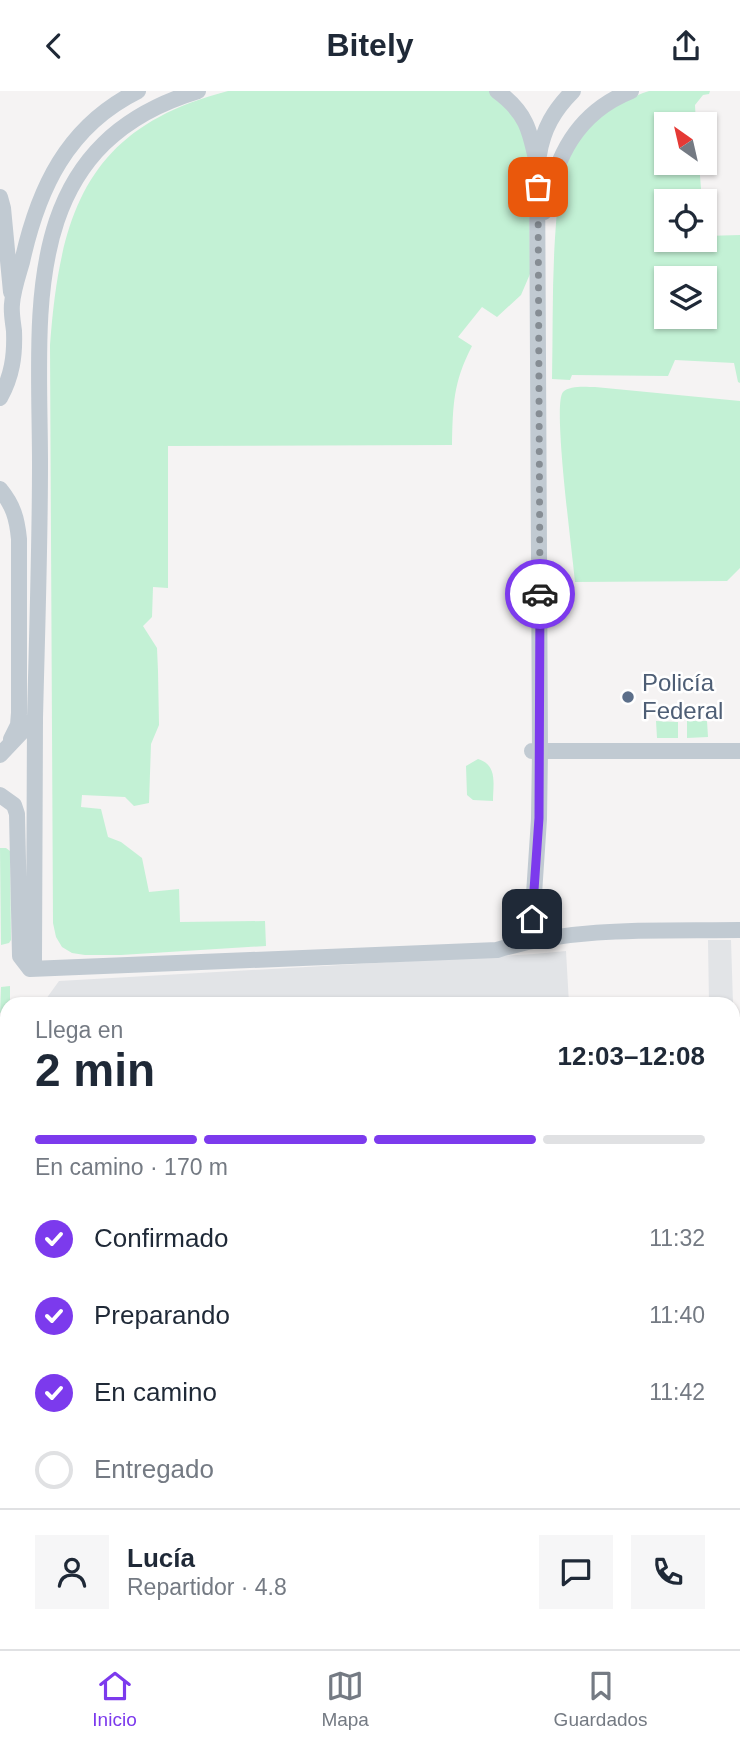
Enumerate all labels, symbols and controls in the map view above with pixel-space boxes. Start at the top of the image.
icon: back [35,27,73,65]
text: Bitely [326,27,414,63]
icon: share [667,27,705,65]
north arrow [654,112,718,175]
map controls [654,112,717,329]
pin [508,157,568,217]
icon: bag [519,168,557,206]
button: locate [654,189,717,252]
button: layers [654,266,717,329]
courier [505,559,575,629]
icon: car [521,575,559,613]
place label: Policía Federal [642,669,723,724]
marker: Policía Federal [620,689,636,705]
pin [502,889,562,949]
icon: home [513,900,551,938]
text: Llega en [35,1017,123,1043]
text: 12:03–12:08 [558,1041,705,1071]
text: 2 min [35,1044,155,1096]
text: En camino · 170 m [35,1154,228,1180]
icon: check [35,1220,73,1258]
text: Confirmado [94,1223,228,1253]
text: 11:32 [649,1225,705,1251]
icon: check [35,1297,73,1335]
text: Preparando [94,1300,230,1330]
text: 11:40 [649,1302,705,1328]
icon: check [35,1374,73,1412]
text: En camino [94,1377,217,1407]
text: 11:42 [649,1379,705,1405]
text: Entregado [94,1454,214,1484]
button: person [35,1535,109,1609]
button: chat [539,1535,613,1609]
button: phone [631,1535,705,1609]
text: Lucía [127,1543,195,1573]
text: Repartidor · 4.8 [127,1574,287,1600]
tab: Inicio [92,1667,137,1731]
tab: Mapa [321,1667,369,1731]
tab: Guardados [554,1667,648,1731]

